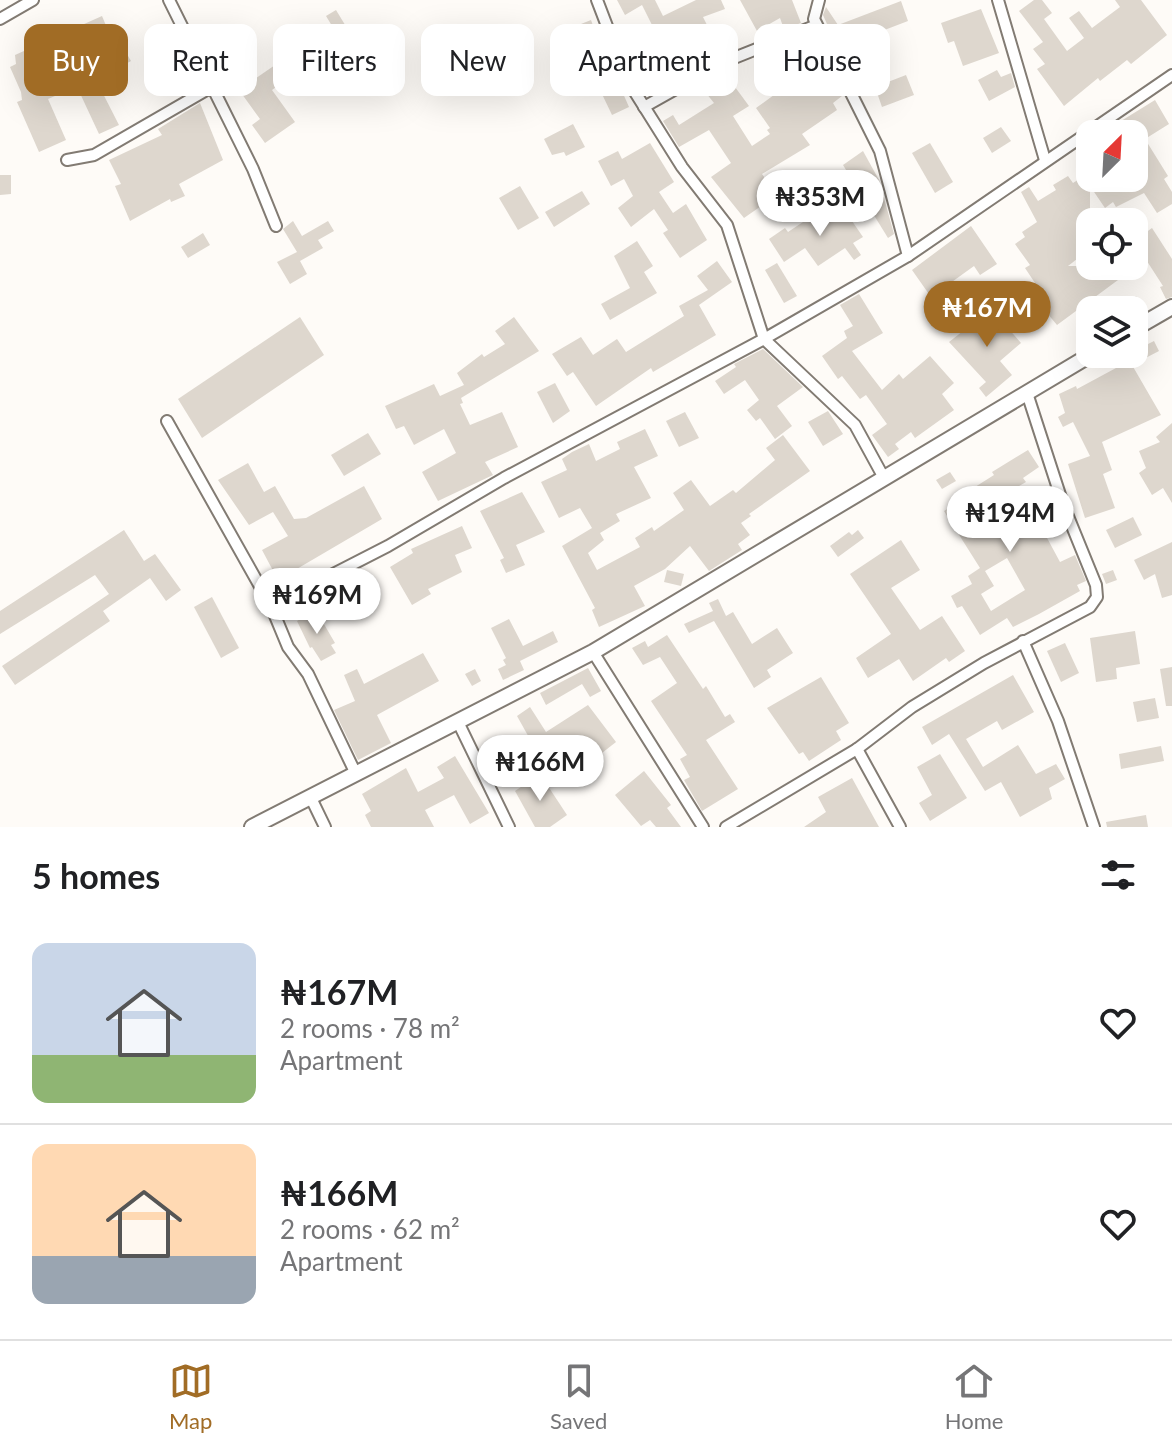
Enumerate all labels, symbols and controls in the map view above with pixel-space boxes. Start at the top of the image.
chip: Buy [24,24,128,96]
chip: Rent [144,24,257,96]
chip: Filters [273,24,405,96]
chip: New [421,24,534,96]
chip: Apartment [550,24,738,96]
chip: House [754,24,890,96]
north arrow [1076,120,1148,192]
map controls [1076,120,1148,368]
pin: ₦353M [764,170,876,238]
text: ₦353M [775,180,865,212]
button: locate [1076,208,1148,280]
pin: ₦167M [931,281,1043,349]
text: ₦167M [942,291,1032,323]
button: layers [1076,296,1148,368]
pin: ₦194M [954,486,1066,554]
text: ₦194M [965,496,1055,528]
pin: ₦169M [261,568,373,636]
text: ₦169M [272,578,362,610]
pin: ₦166M [484,735,596,803]
text: ₦166M [495,745,585,777]
icon: filters [1096,853,1140,897]
text: 5 homes [32,855,160,896]
text: ₦167M [280,971,398,1012]
icon: home [96,975,192,1071]
icon: heart [1096,1001,1140,1045]
text: 2 rooms · 78 m² [280,1012,460,1044]
text: Apartment [280,1044,403,1076]
text: ₦166M [280,1172,398,1213]
icon: home [96,1176,192,1272]
icon: heart [1096,1202,1140,1246]
text: 2 rooms · 62 m² [280,1213,460,1245]
text: Apartment [280,1245,403,1277]
tab: Map [169,1359,213,1434]
tab: Saved [550,1359,607,1434]
tab: Home [945,1359,1003,1434]

